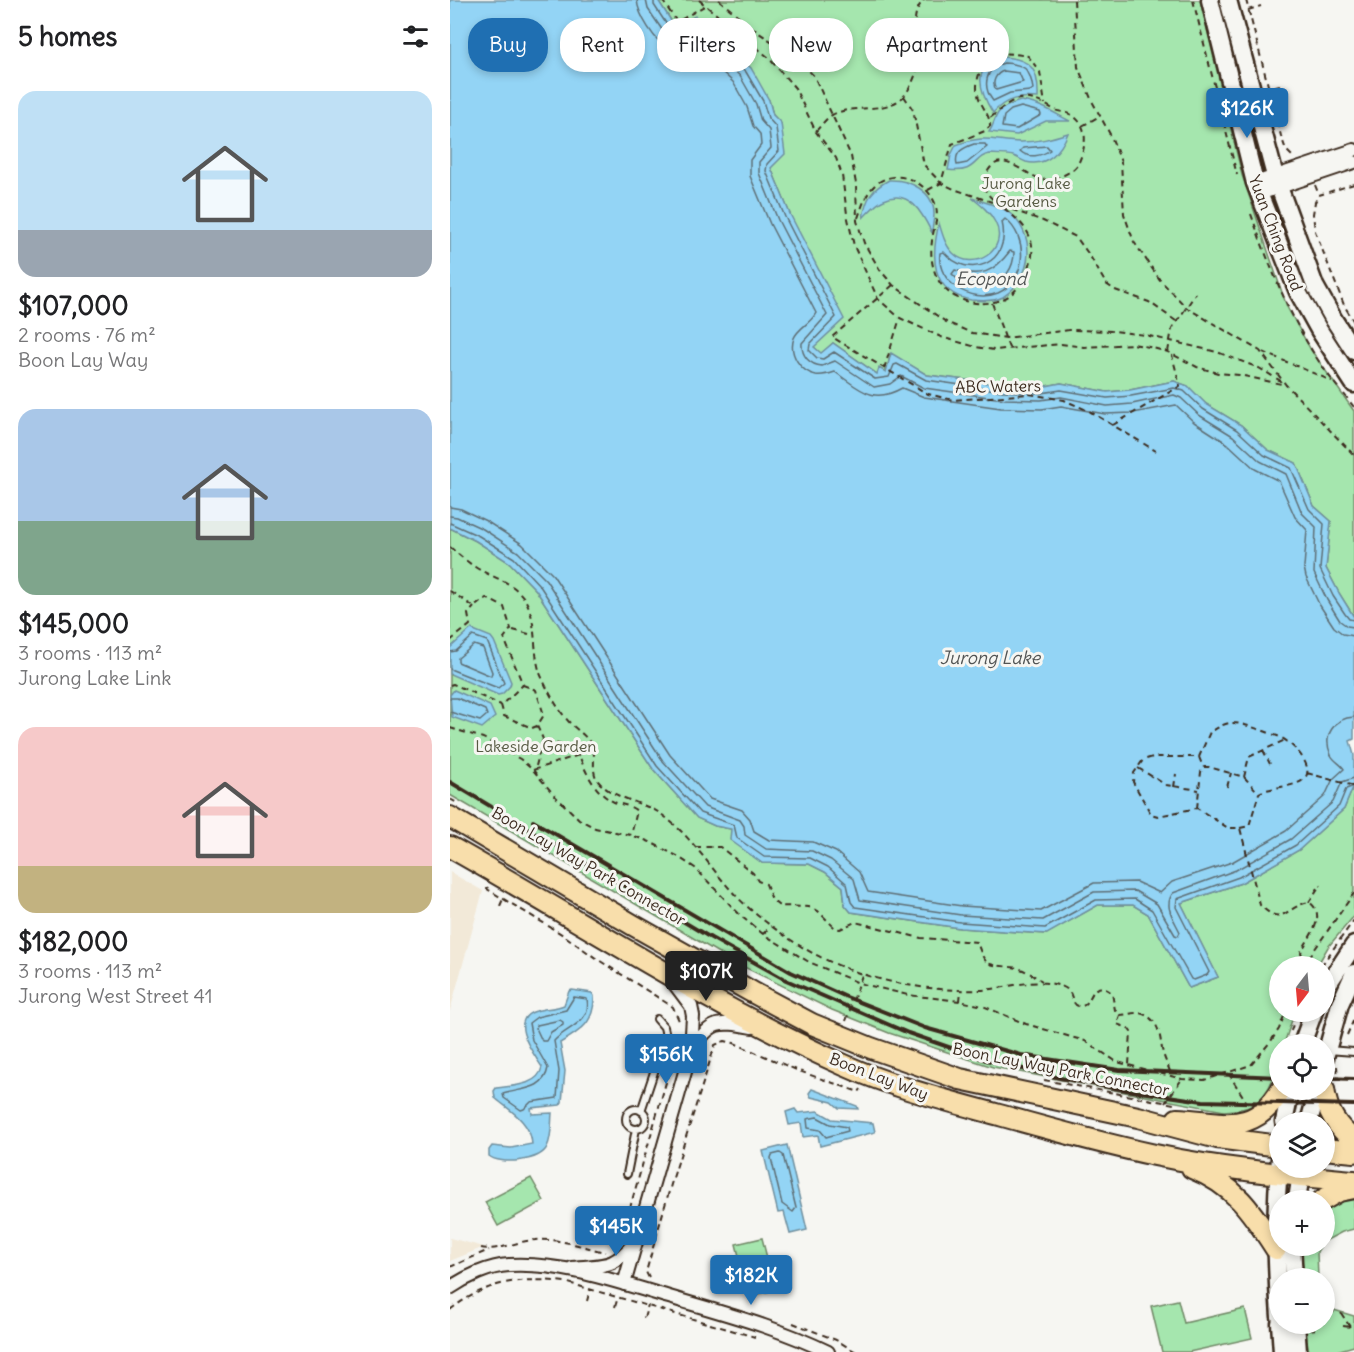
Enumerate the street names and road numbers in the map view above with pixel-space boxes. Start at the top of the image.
street label: Yuan Ching Road [1245,172,1307,294]
street label: ABC Waters [955,375,1041,397]
street label: Boon Lay Way Park Connector [489,802,690,930]
street label: Boon Lay Way Park Connector [951,1038,1172,1100]
street label: Boon Lay Way [827,1048,931,1104]

